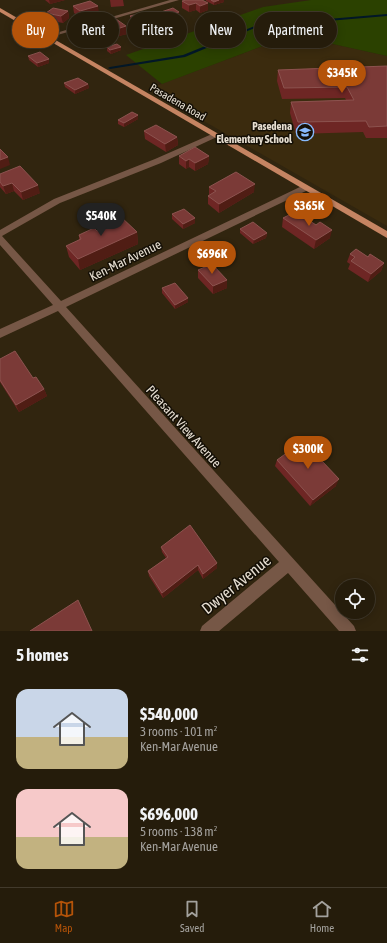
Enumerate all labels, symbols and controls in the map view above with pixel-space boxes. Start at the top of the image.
chip: Buy [12,12,59,48]
chip: Rent [67,12,119,48]
chip: Filters [127,12,187,48]
chip: New [195,12,246,48]
chip: Apartment [254,12,337,48]
pin: $345K [314,60,370,94]
text: $345K [327,65,357,80]
street label: Pasadena Road [148,81,208,123]
place label: Pasedena Elementary School [216,120,293,145]
school or university icon: Pasedena Elementary School [295,122,315,142]
pin: $365K [281,193,337,227]
text: $365K [294,198,324,213]
pin: $540K [73,203,129,237]
text: $540K [86,208,116,223]
street label: Ken-Mar Avenue [87,237,164,284]
pin: $696K [184,241,240,275]
text: $696K [197,246,227,261]
street label: Pleasant View Avenue [143,382,224,470]
pin: $300K [280,436,336,470]
text: $300K [293,441,323,456]
street label: Dwyer Avenue [198,551,275,618]
map controls [335,579,375,619]
button: locate [335,579,375,619]
icon: filters [349,644,371,666]
text: 5 homes [16,645,69,665]
text: $540,000 [140,704,198,724]
icon: home [48,705,96,753]
text: 3 rooms · 101 m² [140,724,217,739]
text: Ken-Mar Avenue [140,739,218,754]
text: $696,000 [140,804,198,824]
icon: home [48,805,96,853]
text: 5 rooms · 138 m² [140,824,217,839]
text: Ken-Mar Avenue [140,839,218,854]
tab: Map [53,898,75,934]
tab: Saved [180,898,204,934]
tab: Home [310,898,334,934]

